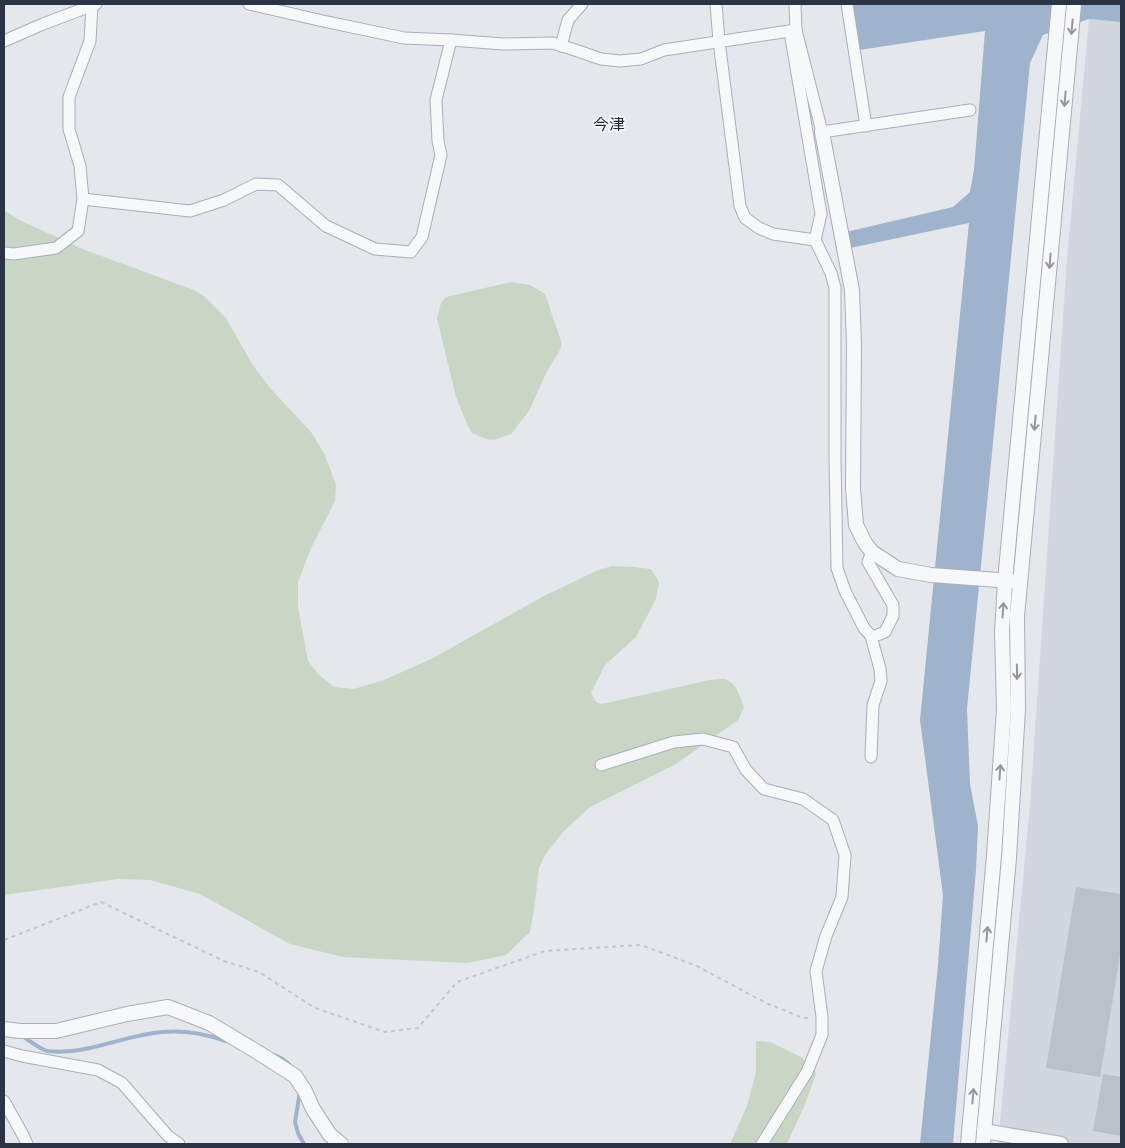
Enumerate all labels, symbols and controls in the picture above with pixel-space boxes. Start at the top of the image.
one-way arrow [1067,19,1077,35]
one-way arrow [1061,91,1070,107]
district label: 今津 [593,115,625,134]
one-way arrow [1045,253,1055,269]
one-way arrow [1030,415,1040,431]
one-way arrow [998,602,1008,618]
one-way arrow [1012,664,1022,680]
one-way arrow [995,764,1004,780]
one-way arrow [982,926,992,942]
one-way arrow [968,1088,977,1104]

